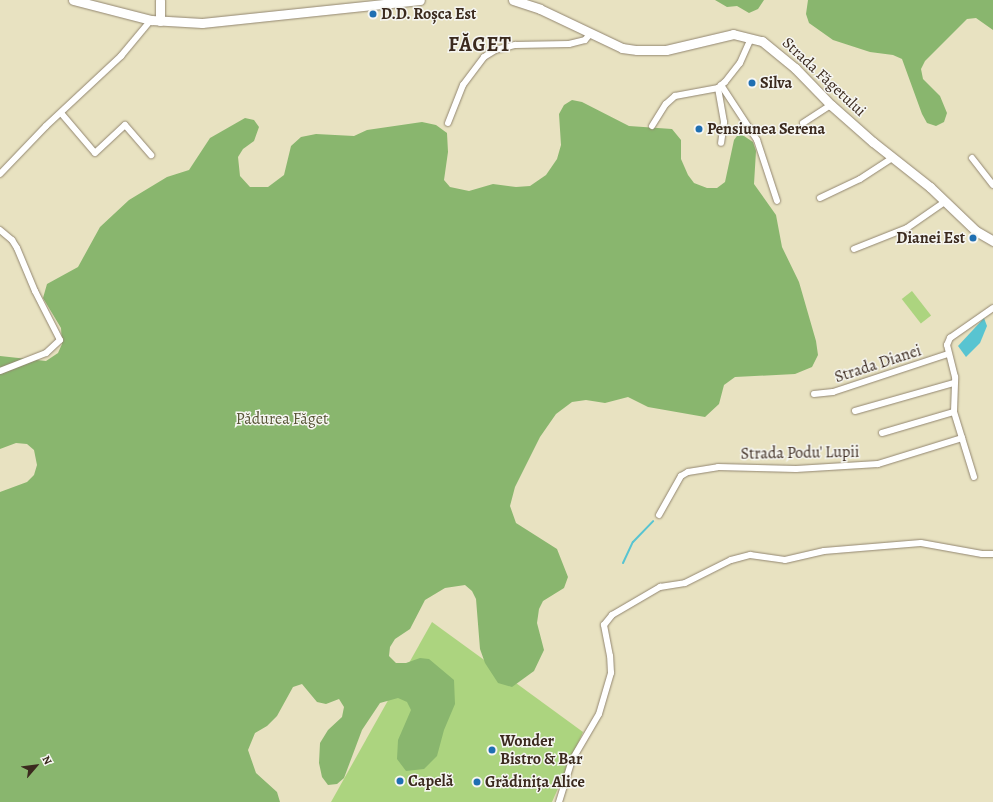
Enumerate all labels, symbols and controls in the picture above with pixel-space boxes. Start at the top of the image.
place label: D.D. Roșca Est [381,4,477,24]
marker: D.D. Roșca Est [368,9,378,19]
district label: FĂGET [448,32,512,56]
street label: Strada Făgetului [778,33,870,121]
place label: Silva [760,73,792,93]
marker: Silva [747,78,757,88]
place label: Pensiunea Serena [707,119,825,139]
marker: Pensiunea Serena [694,124,704,134]
place label: Dianei Est [896,228,965,248]
marker: Dianei Est [968,233,978,243]
street label: Strada Dianei [832,341,924,387]
park label: Pădurea Făget [236,409,328,429]
street label: Strada Podu' Lupii [740,442,860,464]
place label: Wonder Bistro & Bar [500,731,583,769]
marker: Wonder Bistro & Bar [487,745,497,755]
north arrow [16,746,56,786]
text: N [39,753,56,767]
place label: Capelă [408,771,453,791]
place label: Grădinița Alice [485,772,585,792]
marker: Capelă [395,776,405,786]
marker: Grădinița Alice [472,777,482,787]

